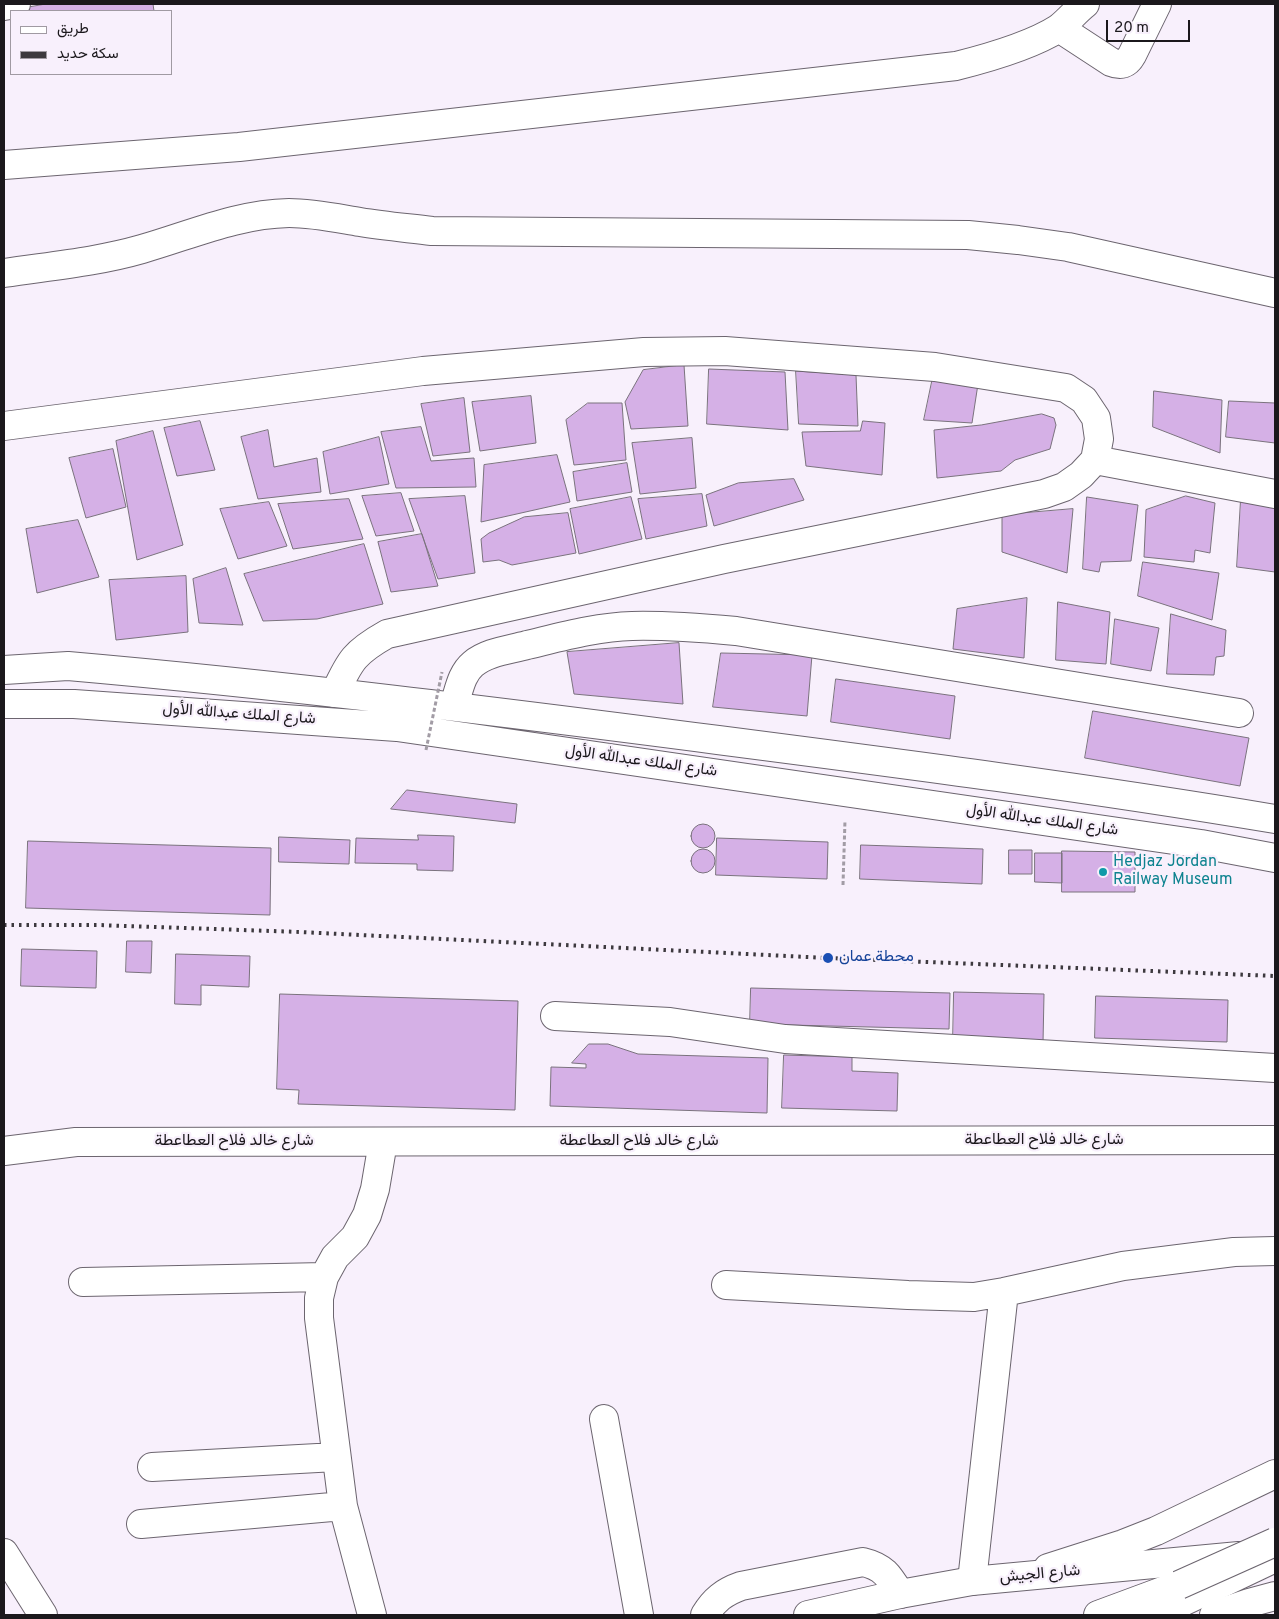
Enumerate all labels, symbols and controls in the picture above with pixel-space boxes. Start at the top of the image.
legend [10,10,172,75]
scale bar [1109,10,1193,42]
text: 20 m [1114,19,1149,38]
text: طريق [57,20,89,39]
text: سكة حديد [57,45,118,64]
street label: شارع الملك عبدالله الأول [162,700,316,730]
street label: شارع الملك عبدالله الأول [564,742,718,782]
street label: شارع الملك عبدالله الأول [965,801,1119,841]
place label: Hedjaz Jordan Railway Museum [1113,853,1233,891]
marker: Hedjaz Jordan Railway Museum [1097,866,1109,878]
place label: محطة عمان [839,948,914,968]
marker: محطة عمان [821,951,835,965]
street label: شارع خالد فلاح العطاعطة [964,1131,1124,1151]
street label: شارع خالد فلاح العطاعطة [154,1132,314,1152]
street label: شارع خالد فلاح العطاعطة [559,1132,719,1152]
street label: شارع الجيش [999,1562,1081,1588]

